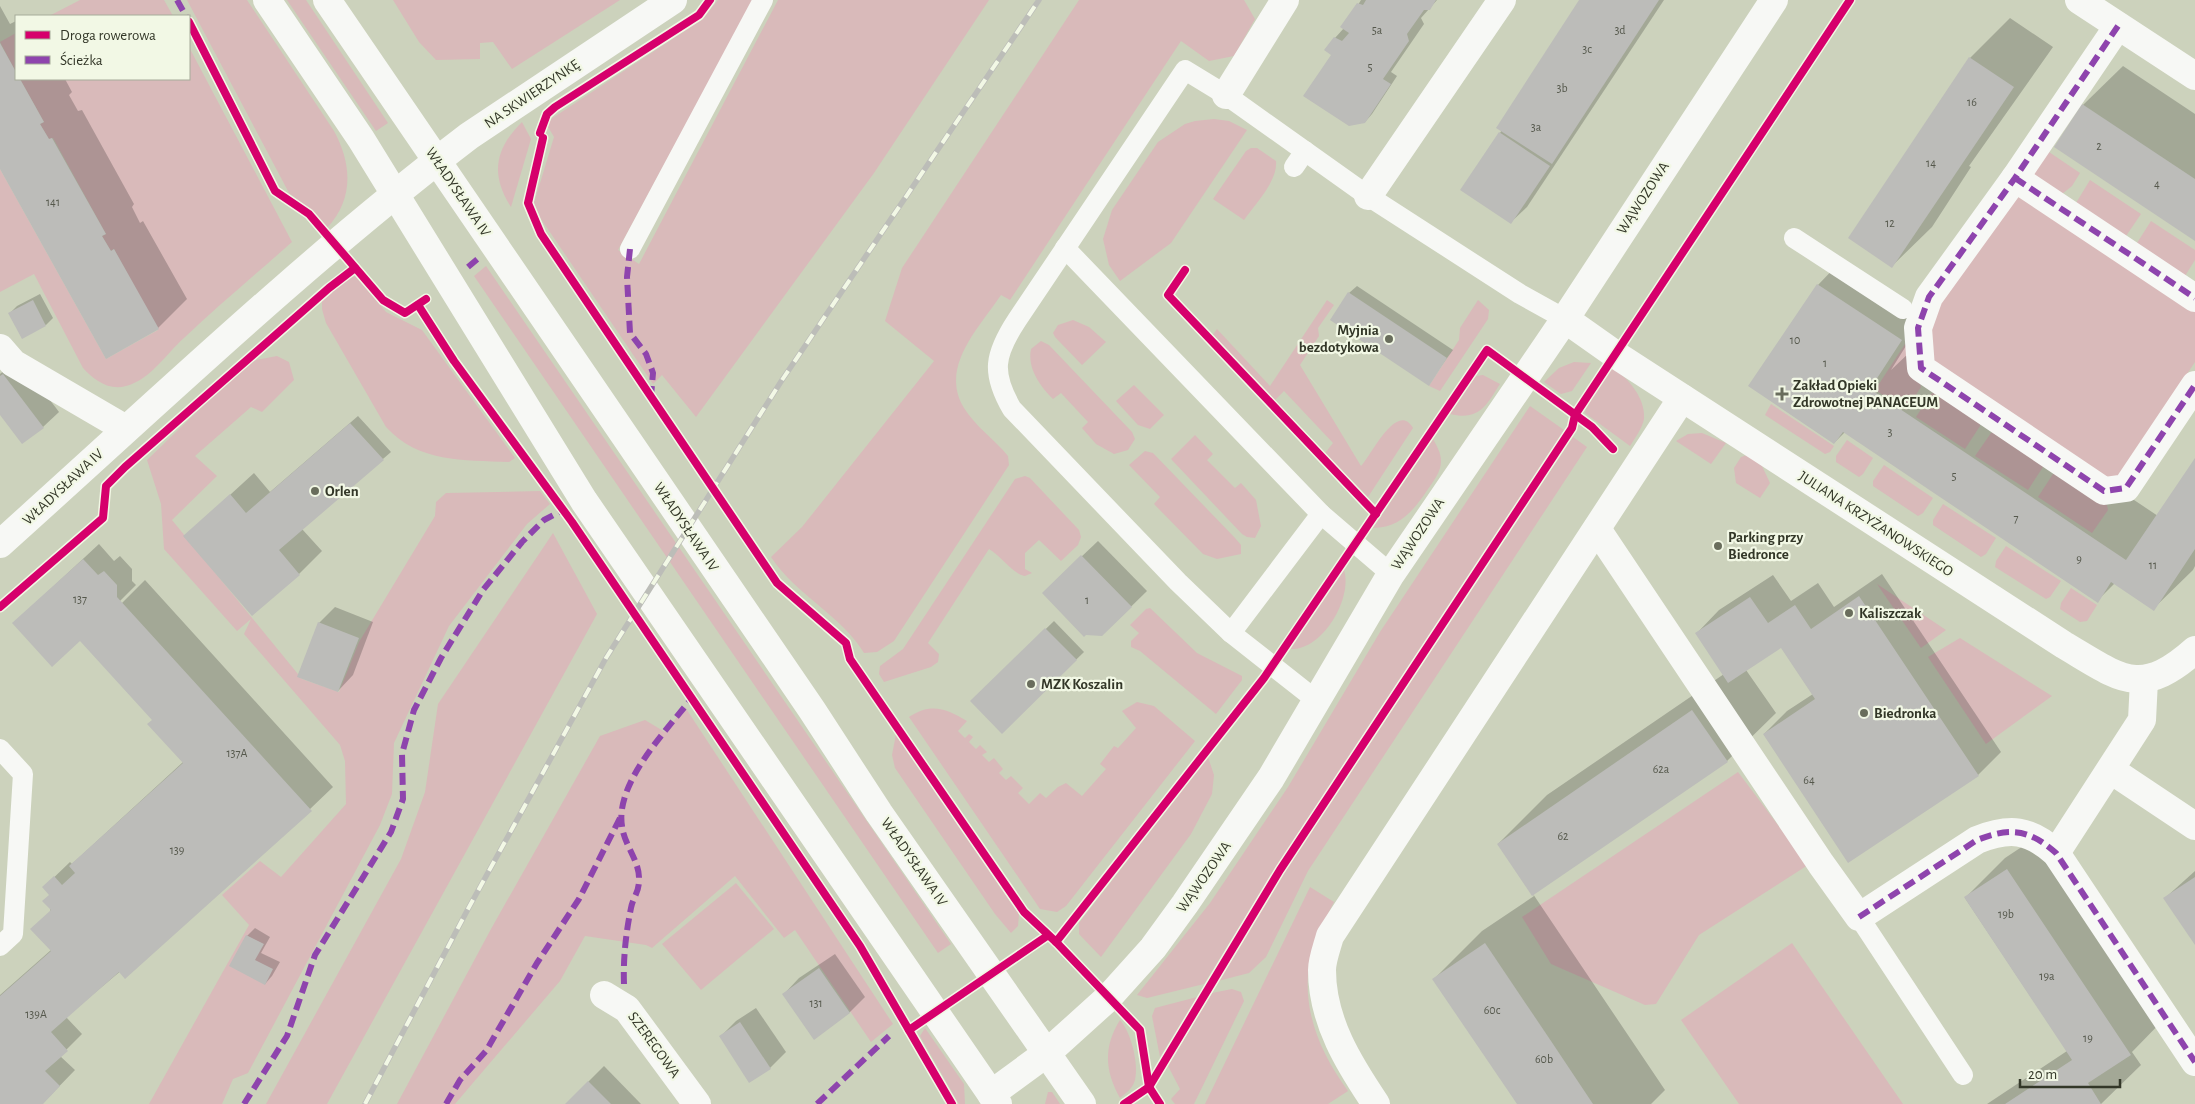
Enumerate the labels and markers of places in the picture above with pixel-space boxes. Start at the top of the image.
place label: Myjnia bezdotykowa [1299,323,1379,355]
marker: Myjnia bezdotykowa [1383,333,1395,345]
place label: Zakład Opieki Zdrowotnej PANACEUM [1793,378,1938,410]
marker: Zakład Opieki Zdrowotnej PANACEUM [1775,387,1789,401]
place label: Orlen [325,484,359,499]
marker: Orlen [309,485,321,497]
place label: Parking przy Biedronce [1728,530,1803,562]
marker: Parking przy Biedronce [1712,540,1724,552]
place label: Kaliszczak [1859,606,1922,621]
marker: Kaliszczak [1843,607,1855,619]
place label: MZK Koszalin [1041,677,1123,692]
marker: MZK Koszalin [1025,678,1037,690]
place label: Biedronka [1874,706,1936,721]
marker: Biedronka [1858,707,1870,719]

